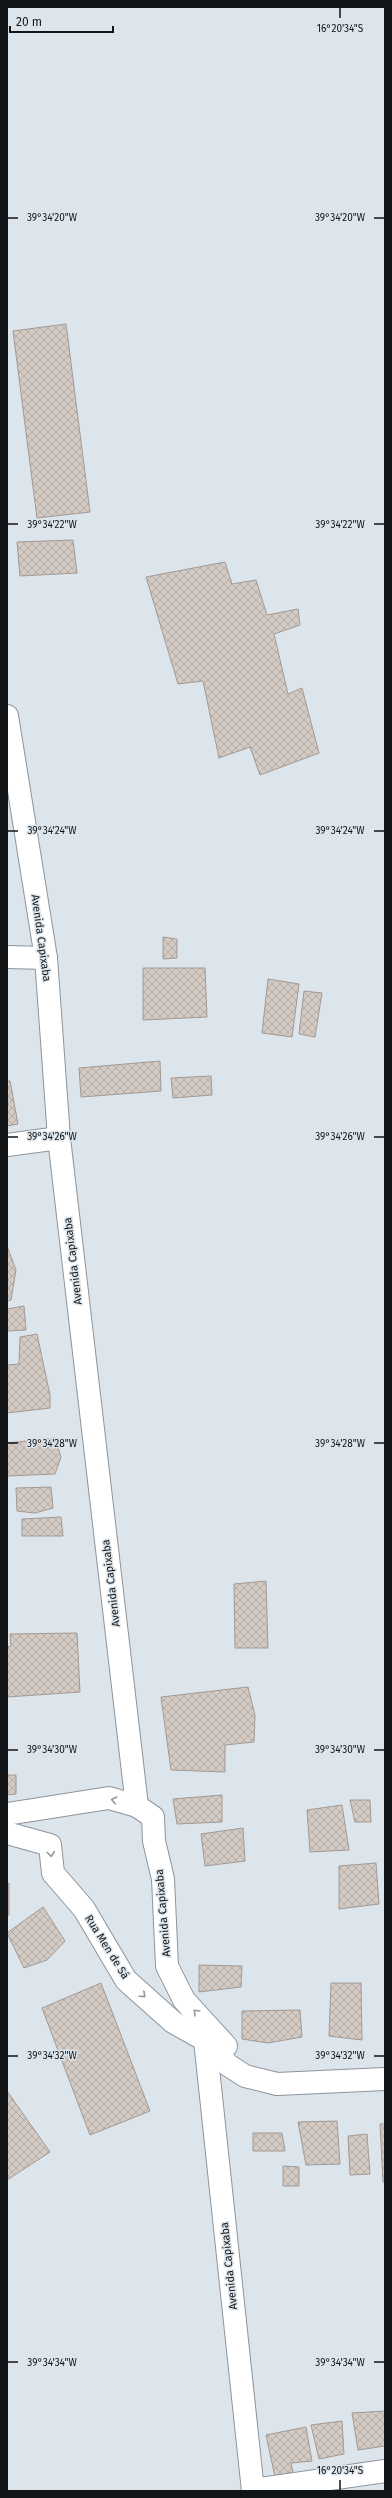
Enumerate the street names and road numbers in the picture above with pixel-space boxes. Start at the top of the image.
street label: Avenida Capixaba [28,894,54,982]
street label: Avenida Capixaba [61,1217,85,1305]
street label: Avenida Capixaba [99,1539,123,1627]
street label: Avenida Capixaba [153,1869,173,1957]
street label: Rua Men de Sá [82,1912,132,1982]
street label: Avenida Capixaba [218,2222,240,2310]

